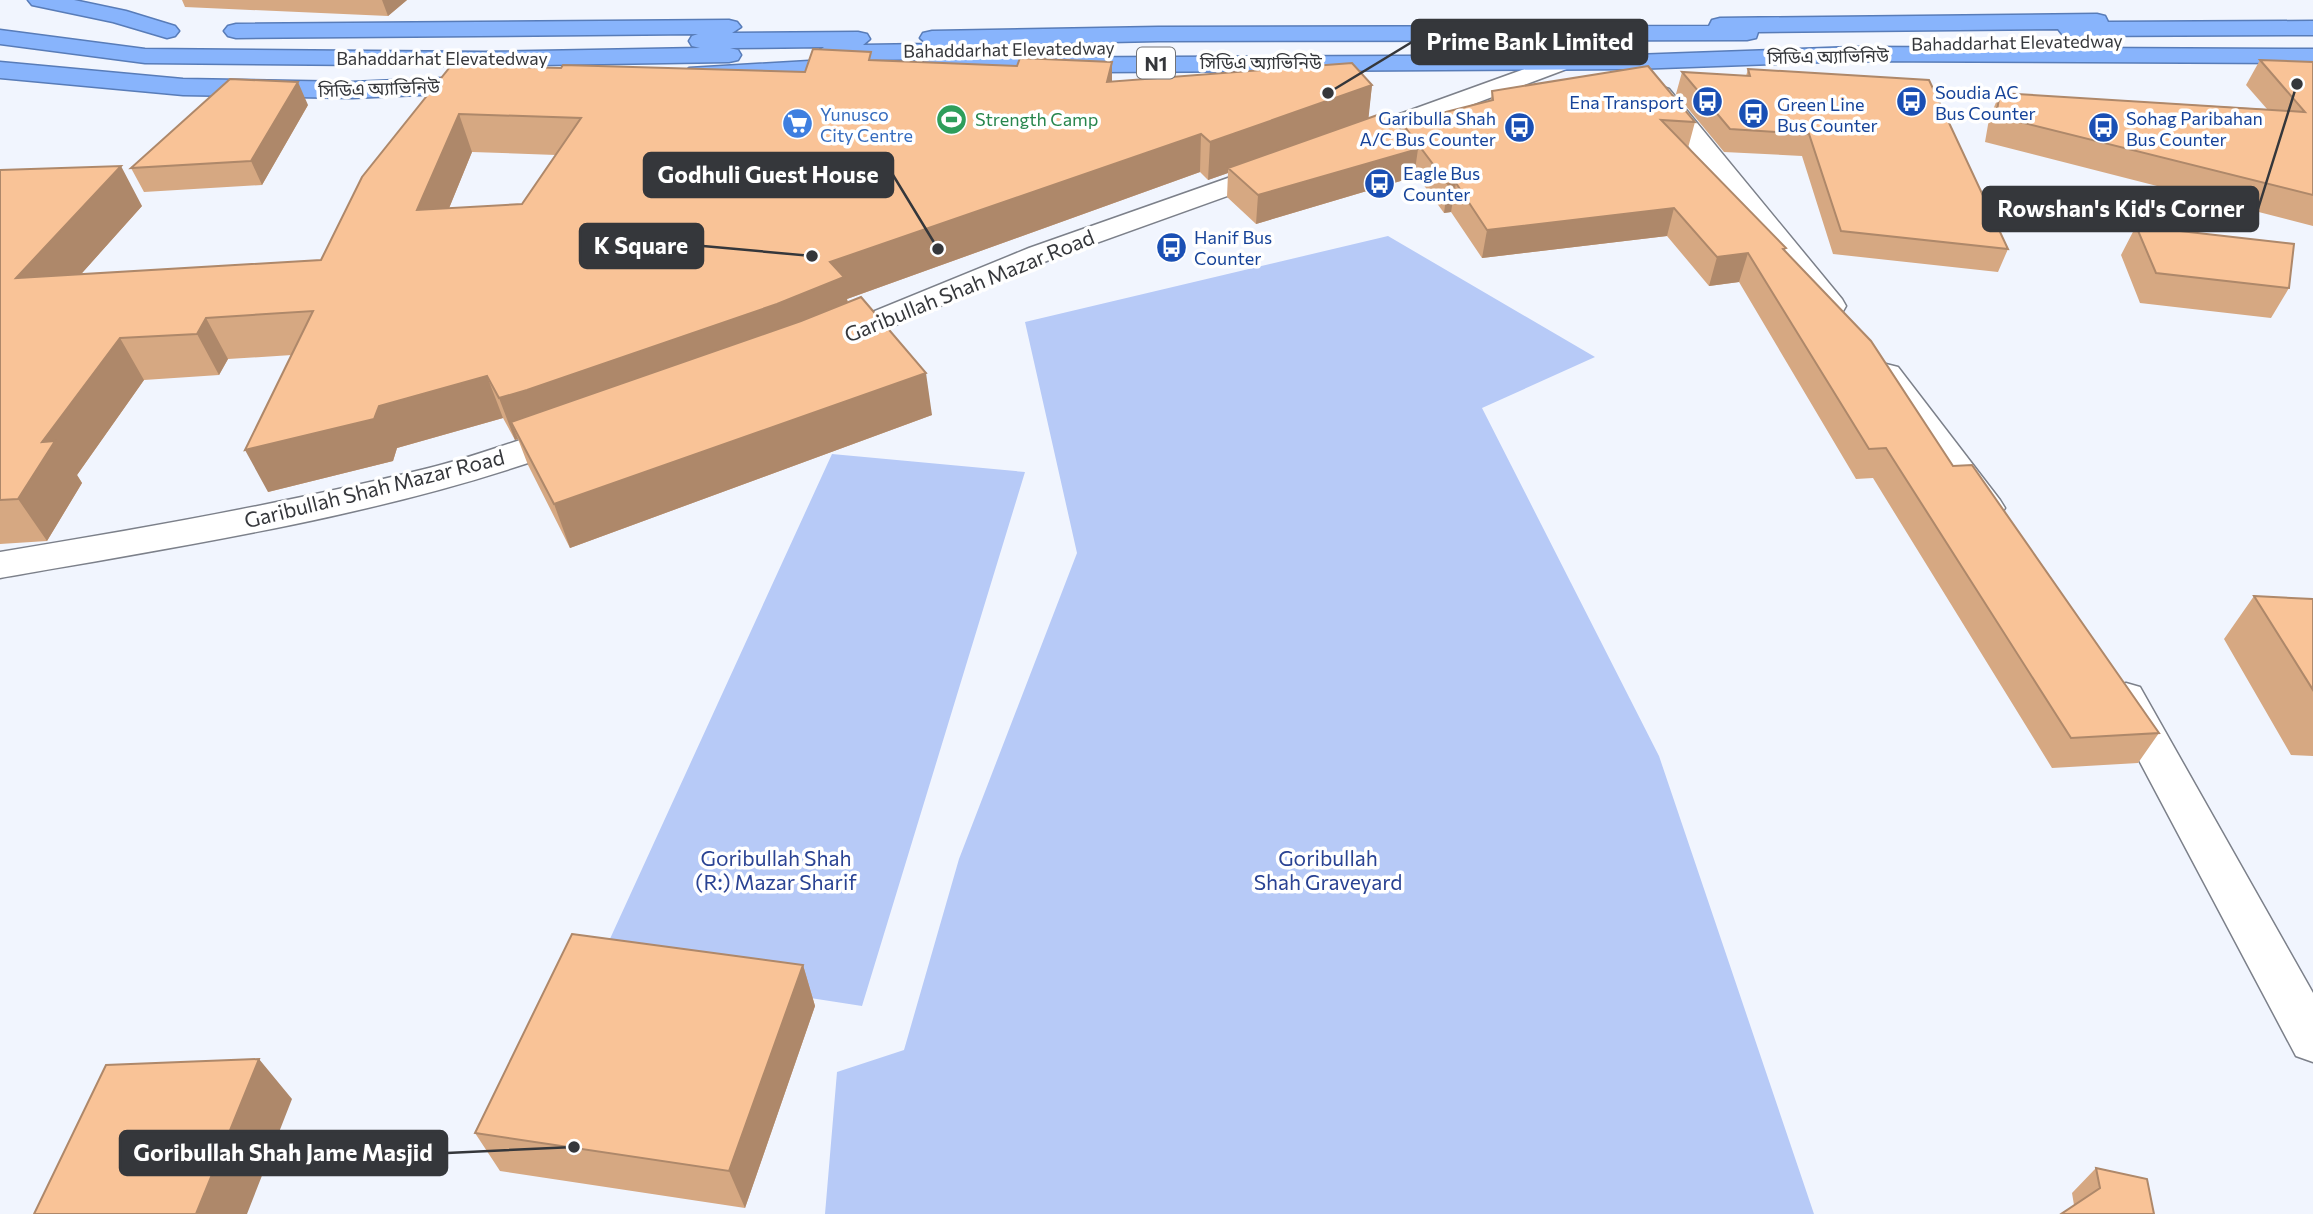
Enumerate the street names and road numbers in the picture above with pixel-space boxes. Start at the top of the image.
street label: Bahaddarhat Elevatedway [1911,29,2123,55]
street label: Bahaddarhat Elevatedway [903,36,1115,62]
street label: সিডিএ অ্যাভিনিউ [1766,44,1889,68]
street label: Bahaddarhat Elevatedway [336,47,548,69]
road number: N1 [1137,48,1175,78]
street label: সিডিএ অ্যাভিনিউ [1199,51,1322,73]
street label: সিডিএ অ্যাভিনিউ [317,75,440,101]
street label: Garibullah Shah Mazar Road [840,223,1098,347]
street label: Garibullah Shah Mazar Road [241,444,507,532]

